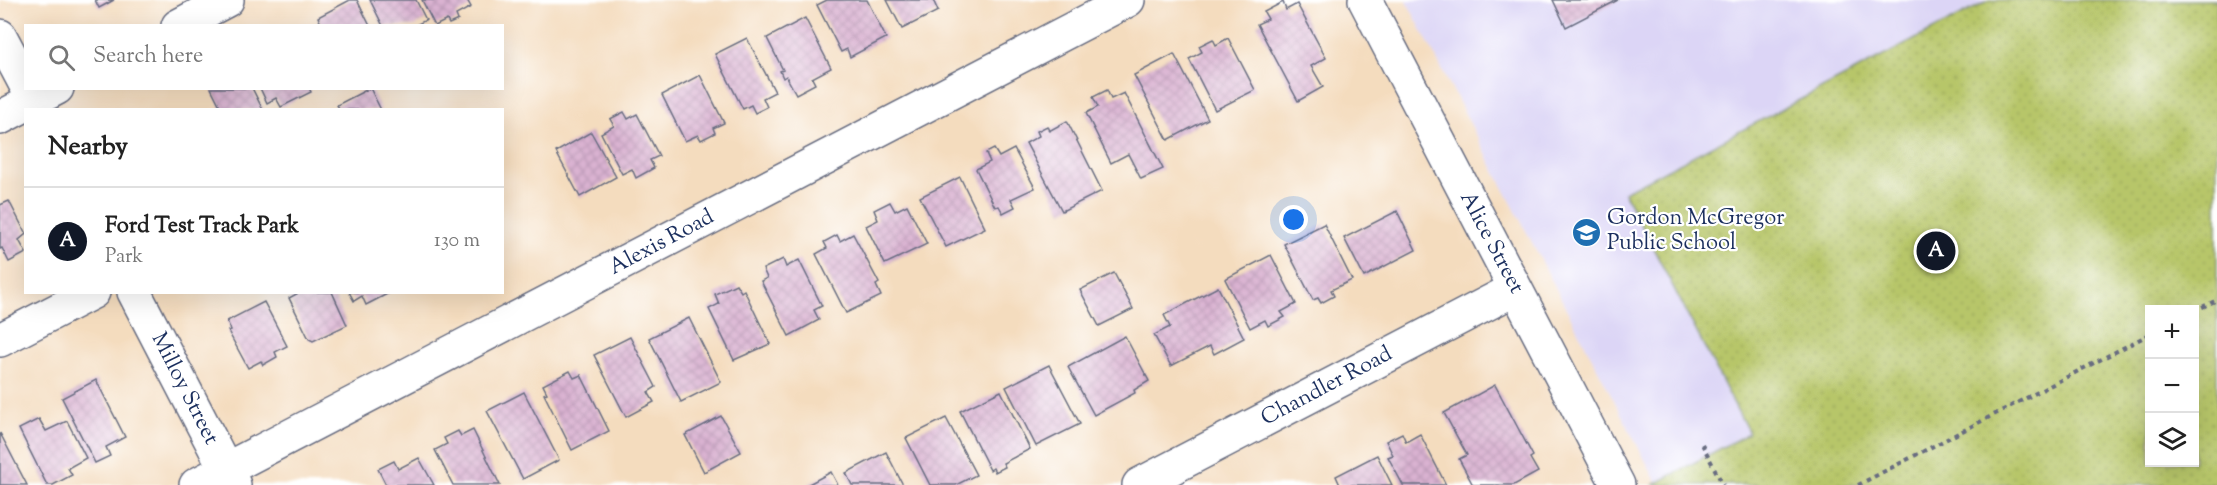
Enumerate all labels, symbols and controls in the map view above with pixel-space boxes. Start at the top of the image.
search box [24,24,504,90]
icon: search [45,41,78,74]
text: Search here [93,41,203,73]
text: Nearby [48,129,128,166]
street label: Alice Street [1451,186,1532,300]
street label: Alexis Road [604,202,720,284]
place label: Gordon McGregor Public School [1607,203,1784,260]
your location [1279,205,1308,234]
text: Ford Test Track Park [105,211,299,243]
school or university icon: Gordon McGregor Public School [1570,216,1602,248]
text: A [59,227,76,256]
text: 130 m [434,227,480,256]
pin: A [1916,228,1956,274]
text: Park [105,243,143,272]
map controls [2145,305,2199,467]
button: + [2145,305,2199,359]
street label: Milloy Street [142,327,226,451]
street label: Chandler Road [1256,339,1398,435]
button: − [2145,359,2199,413]
button: layers [2145,413,2199,467]

